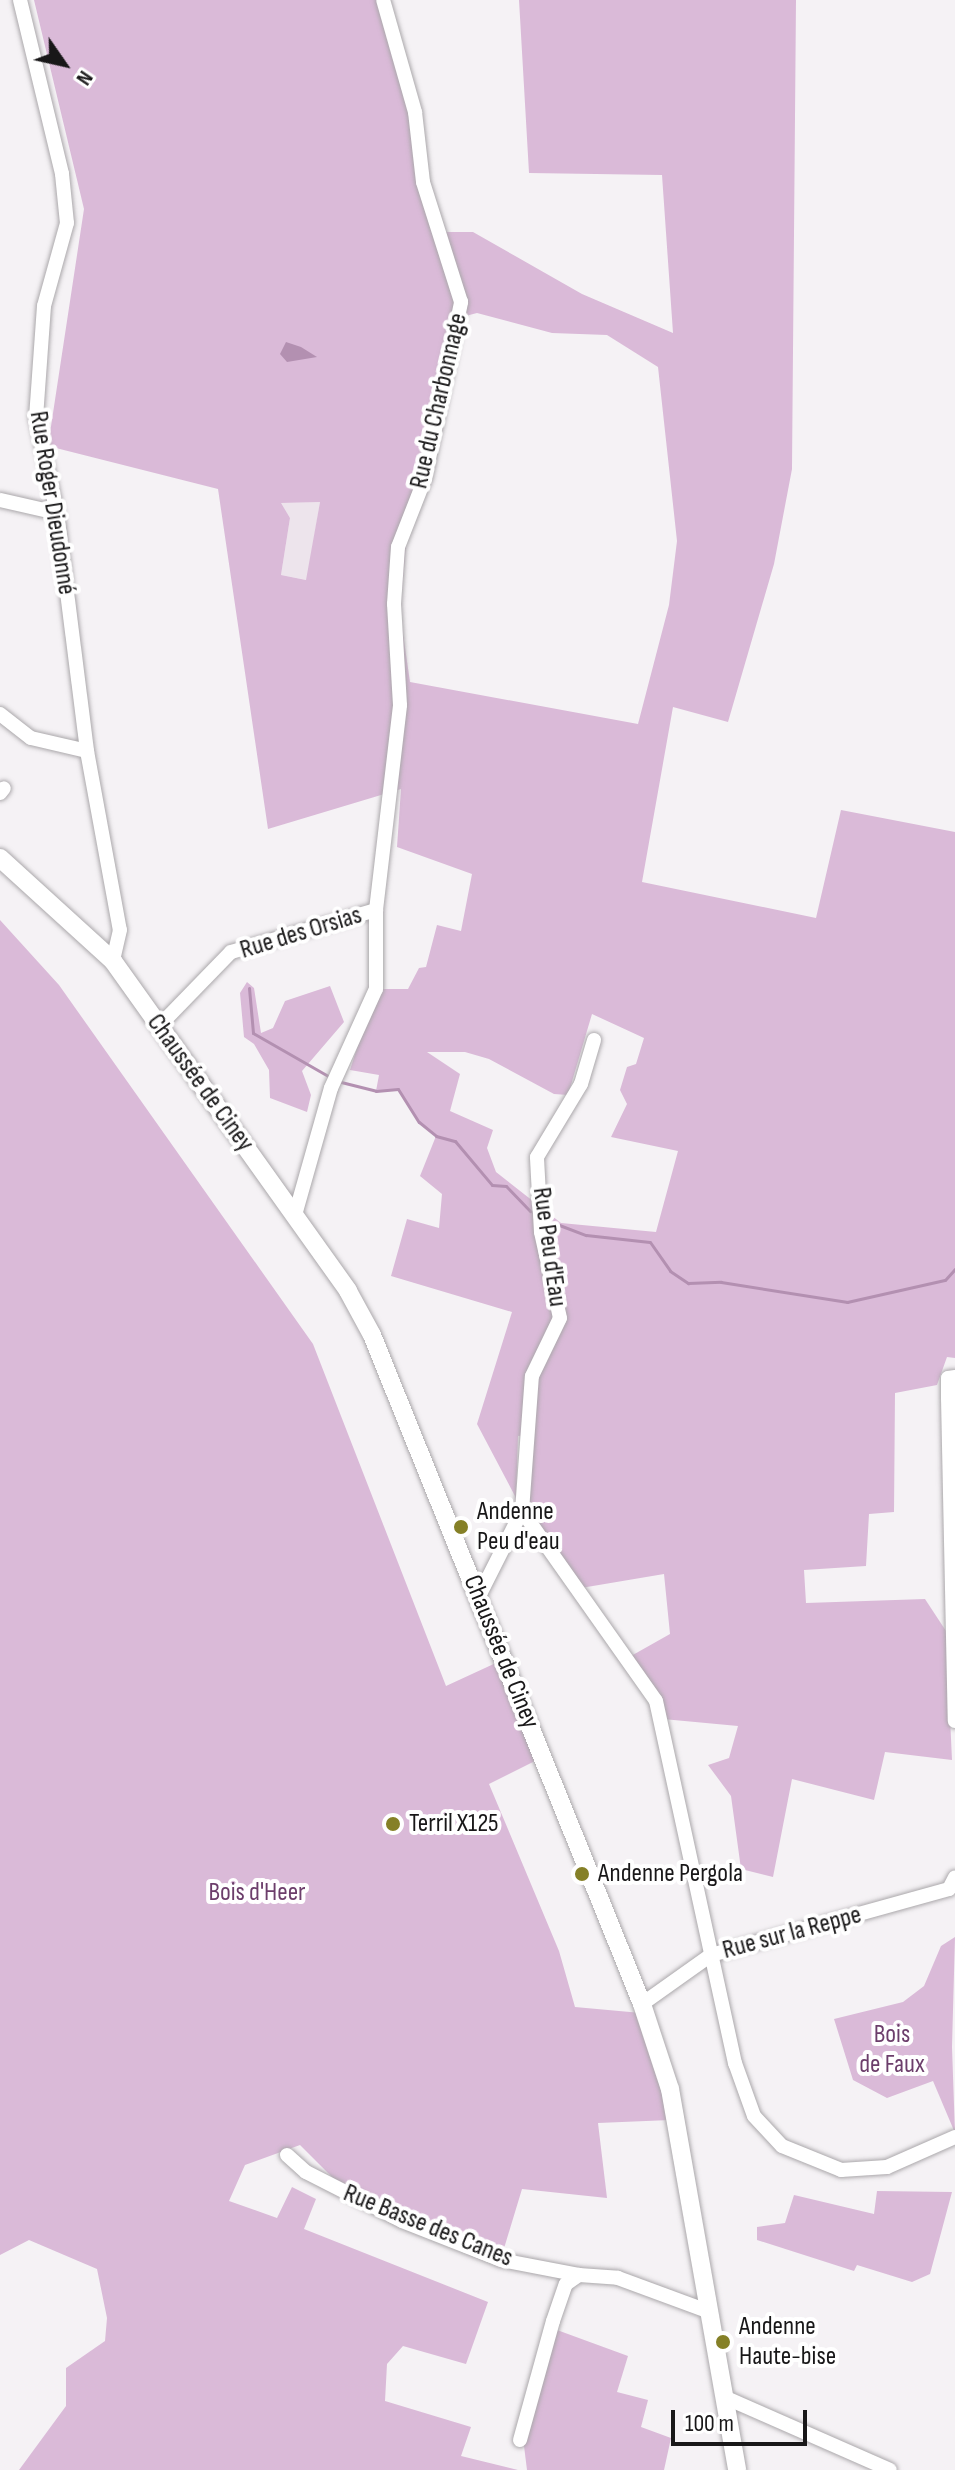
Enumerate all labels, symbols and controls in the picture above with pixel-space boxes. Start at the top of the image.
north arrow [24,24,104,104]
text: N [70,65,99,90]
street label: Rue du Charbonnage [404,310,474,492]
street label: Rue Roger Dieudonné [22,409,82,597]
street label: Rue des Orsias [236,900,366,966]
street label: Chaussée de Ciney [140,1008,260,1158]
street label: Rue Peu d'Eau [525,1185,573,1309]
place label: Andenne Peu d'eau [477,1496,560,1558]
marker: Andenne Peu d'eau [452,1518,470,1536]
street label: Chaussée de Ciney [456,1571,546,1733]
place label: Terril X125 [409,1808,499,1840]
marker: Terril X125 [384,1815,402,1833]
place label: Andenne Pergola [598,1858,743,1890]
marker: Andenne Pergola [573,1865,591,1883]
park label: Bois d'Heer [208,1877,306,1909]
street label: Rue sur la Reppe [719,1900,865,1966]
park label: Bois de Faux [859,2019,925,2080]
street label: Rue Basse des Canes [339,2178,517,2274]
place label: Andenne Haute-bise [739,2311,836,2372]
marker: Andenne Haute-bise [714,2333,732,2351]
scale bar [675,2394,811,2444]
text: 100 m [685,2409,734,2438]

